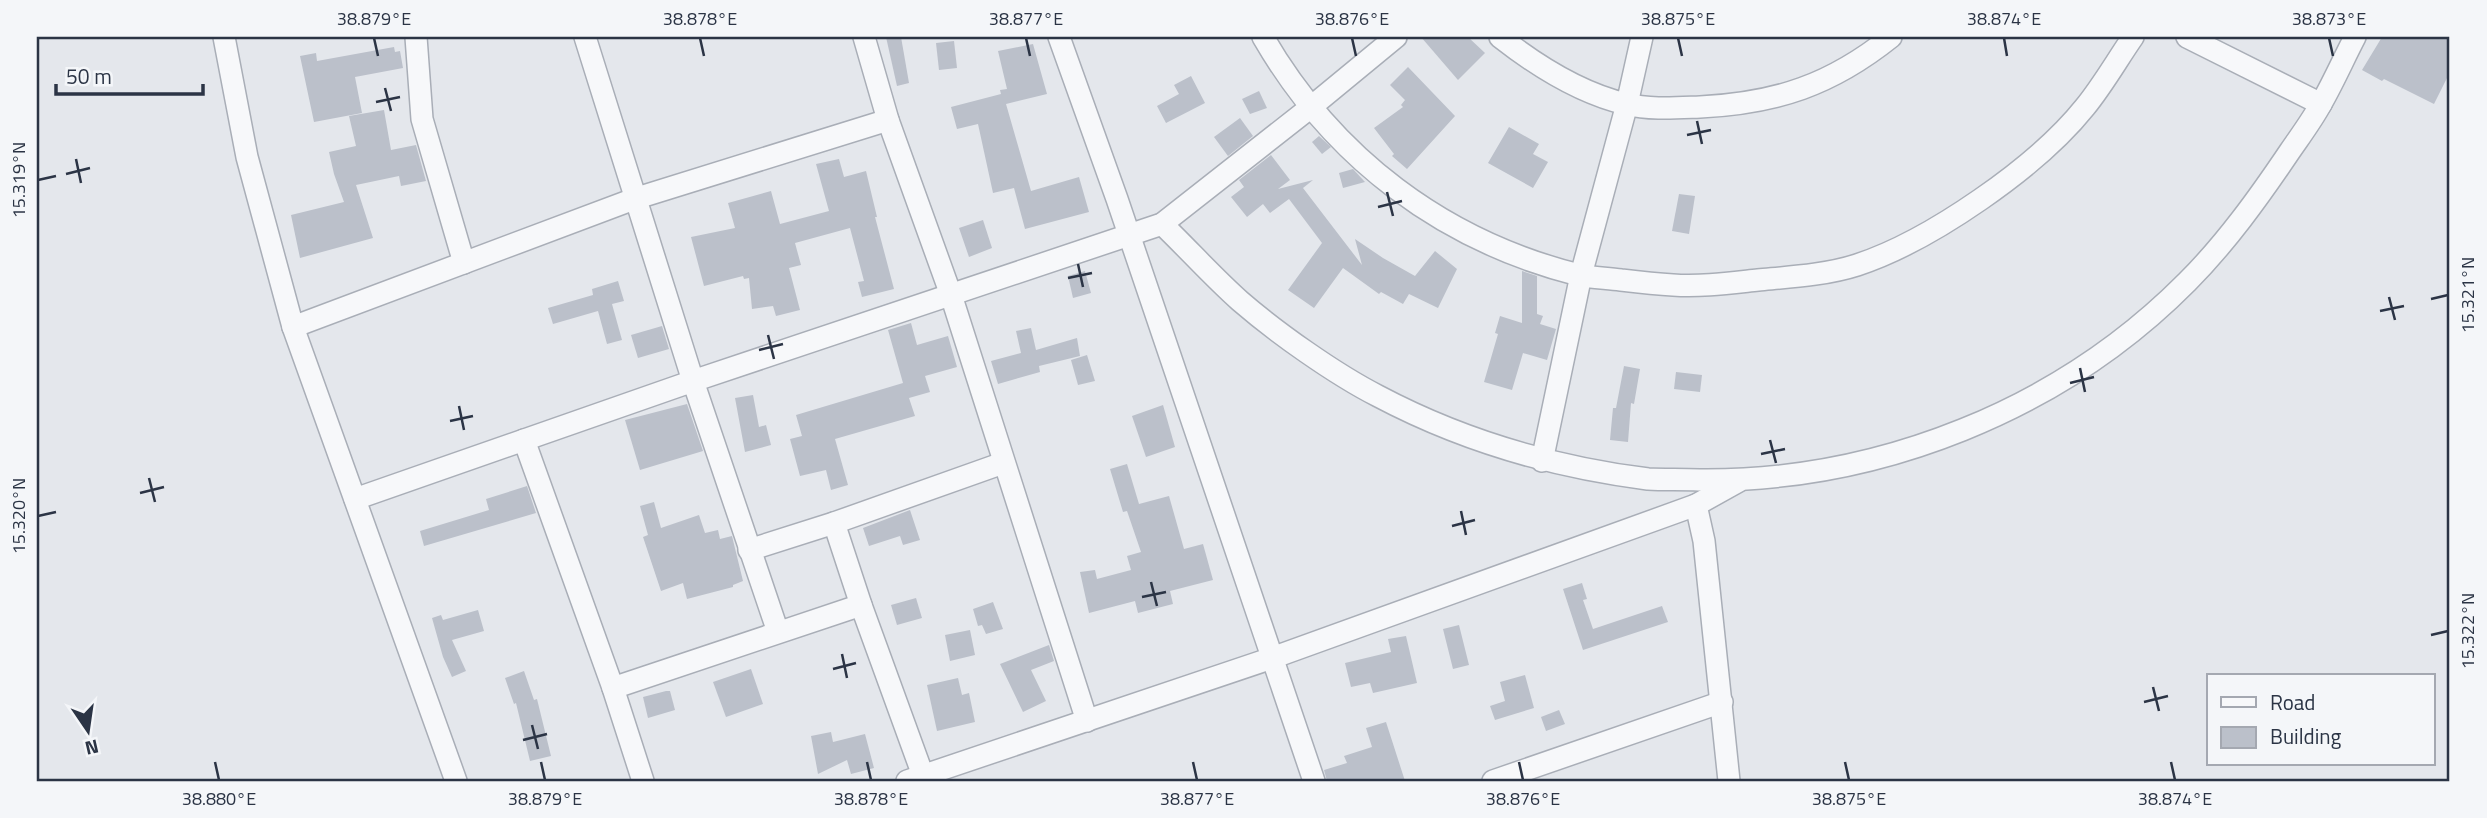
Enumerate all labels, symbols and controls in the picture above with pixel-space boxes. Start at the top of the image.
text: 38.879°E [337,5,411,32]
text: 38.878°E [663,5,737,32]
text: 38.877°E [989,5,1063,32]
text: 38.876°E [1315,5,1389,32]
text: 38.875°E [1641,5,1715,32]
text: 38.874°E [1967,5,2041,32]
text: 38.873°E [2292,5,2366,32]
scale bar [56,52,203,96]
text: 50 m [66,60,112,92]
text: 15.319°N [5,142,32,218]
text: 15.321°N [2454,257,2481,333]
text: 15.320°N [5,478,32,554]
text: 15.322°N [2454,593,2481,669]
legend [2207,674,2434,766]
text: Road [2270,686,2315,718]
north arrow [52,696,122,766]
text: Building [2270,720,2342,752]
text: N [82,732,102,764]
text: 38.880°E [182,785,256,812]
text: 38.879°E [508,785,582,812]
text: 38.878°E [834,785,908,812]
text: 38.877°E [1160,785,1234,812]
text: 38.876°E [1486,785,1560,812]
text: 38.875°E [1812,785,1886,812]
text: 38.874°E [2138,785,2212,812]

